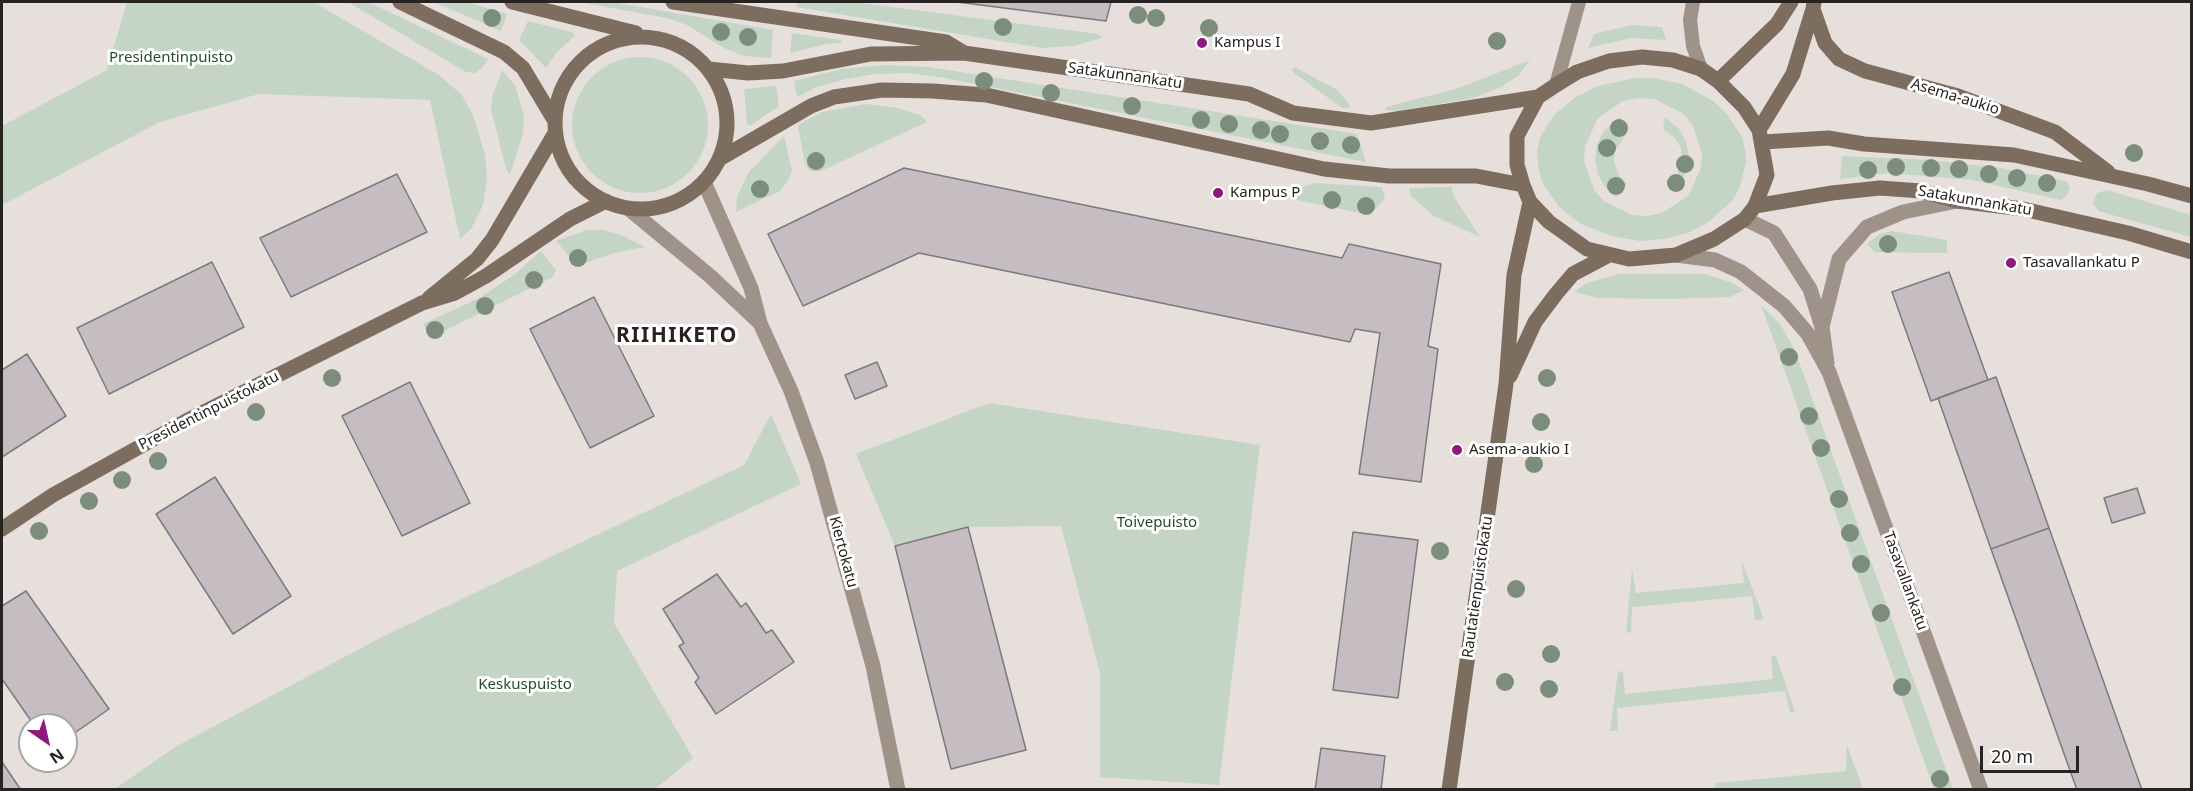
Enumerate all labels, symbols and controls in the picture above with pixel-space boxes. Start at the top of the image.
place label: Kampus I [1214,34,1280,52]
marker: Kampus I [1195,36,1209,50]
park label: Presidentinpuisto [109,49,233,67]
street label: Satakunnankatu [1067,59,1183,93]
street label: Asema-aukio [1909,75,2001,119]
street label: Satakunnankatu [1917,182,2033,220]
place label: Kampus P [1230,184,1300,202]
marker: Kampus P [1211,186,1225,200]
place label: Tasavallankatu P [2023,254,2140,272]
marker: Tasavallankatu P [2004,256,2018,270]
district label: RIIHIKETO [616,323,738,349]
street label: Presidentinpuistokatu [136,368,282,454]
place label: Asema-aukio I [1469,441,1569,459]
marker: Asema-aukio I [1450,443,1464,457]
street label: Kiertokatu [825,514,861,590]
park label: Toivepuisto [1117,514,1197,532]
street label: Rautatienpuistokatu [1459,515,1497,659]
street label: Tasavallankatu [1879,529,1931,633]
park label: Keskuspuisto [478,676,572,694]
north arrow [18,713,78,773]
scale bar [1983,734,2082,772]
text: N [45,744,68,769]
text: 20 m [1991,744,2033,768]

